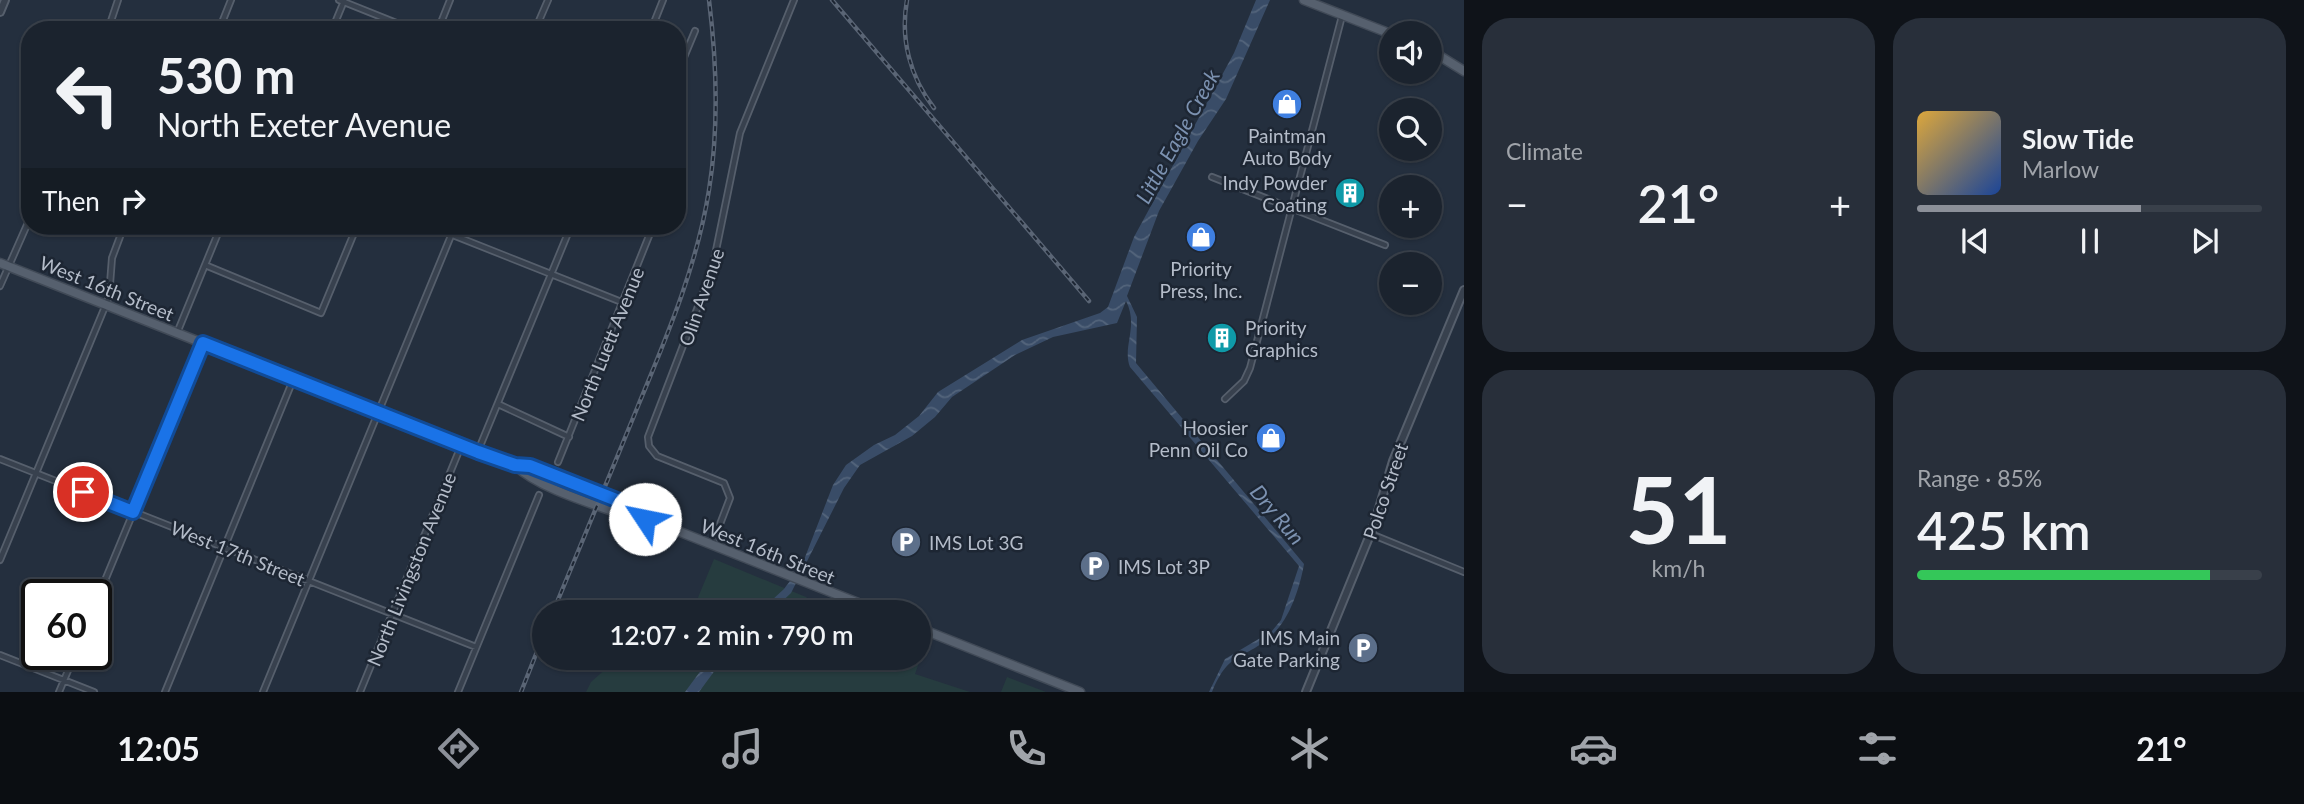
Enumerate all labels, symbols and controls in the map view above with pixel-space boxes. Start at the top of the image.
map controls [1379,21,1442,315]
button: sound [1379,21,1442,84]
text: 530 m [157,46,295,104]
icon: left [42,49,133,140]
water label: Little Eagle Creek [1130,64,1225,207]
shop icon: Paintman Auto Body [1270,87,1304,121]
button: search [1379,98,1442,161]
text: North Exeter Avenue [157,105,451,144]
text: Slow Tide [2022,123,2134,155]
place label: Paintman Auto Body [1243,124,1332,169]
text: Climate [1506,137,1583,165]
text: Marlow [2022,155,2099,183]
place label: Indy Powder Coating [1222,171,1327,216]
text: 21° [1638,172,1719,234]
button: + [1379,175,1442,238]
building icon: Indy Powder Coating [1333,176,1367,210]
text: − [1506,181,1528,227]
text: + [1829,181,1851,227]
icon: right [114,182,152,220]
text: Then [42,185,100,217]
shop icon: Priority Press, Inc. [1184,220,1218,254]
icon: previous [1956,222,1994,260]
icon: pause [2071,222,2109,260]
icon: next [2186,222,2224,260]
street label: Olin Avenue [674,245,728,349]
street label: West 16th Street [36,251,178,325]
button: − [1379,252,1442,315]
place label: Priority Press, Inc. [1160,257,1242,302]
street label: North Luett Avenue [566,264,648,424]
place label: Priority Graphics [1245,316,1318,361]
building icon: Priority Graphics [1205,321,1239,355]
place label: Hoosier Penn Oil Co [1149,416,1248,461]
shop icon: Hoosier Penn Oil Co [1254,421,1288,455]
street label: Polco Street [1358,439,1412,542]
text: 51 [1626,454,1731,563]
pin [53,462,113,522]
text: Range · 85% [1917,464,2042,492]
street label: North Livingston Avenue [362,469,460,669]
icon: arrive [64,473,102,511]
water label: Dry Run [1246,479,1310,549]
position arrow [608,482,682,556]
text: 425 km [1917,499,2091,561]
street label: West 16th Street [697,514,839,588]
street label: West 17th Street [167,516,309,590]
parking icon: IMS Lot 3G [889,525,923,559]
place label: IMS Lot 3G [929,531,1023,554]
parking icon: IMS Lot 3P [1078,549,1112,583]
text: km/h [1652,554,1705,582]
place label: IMS Lot 3P [1118,555,1210,578]
speed limit sign: 60 [21,579,112,670]
text: 12:07 · 2 min · 790 m [609,619,854,651]
place label: IMS Main Gate Parking [1233,626,1340,671]
parking icon: IMS Main Gate Parking [1346,631,1380,665]
icon: directions [434,724,483,773]
icon: music [718,724,767,773]
icon: phone [1002,724,1051,773]
icon: climate [1285,724,1334,773]
icon: car [1569,724,1618,773]
icon: filters [1853,724,1902,773]
text: 12:05 [117,729,200,768]
text: 21° [2136,729,2187,768]

